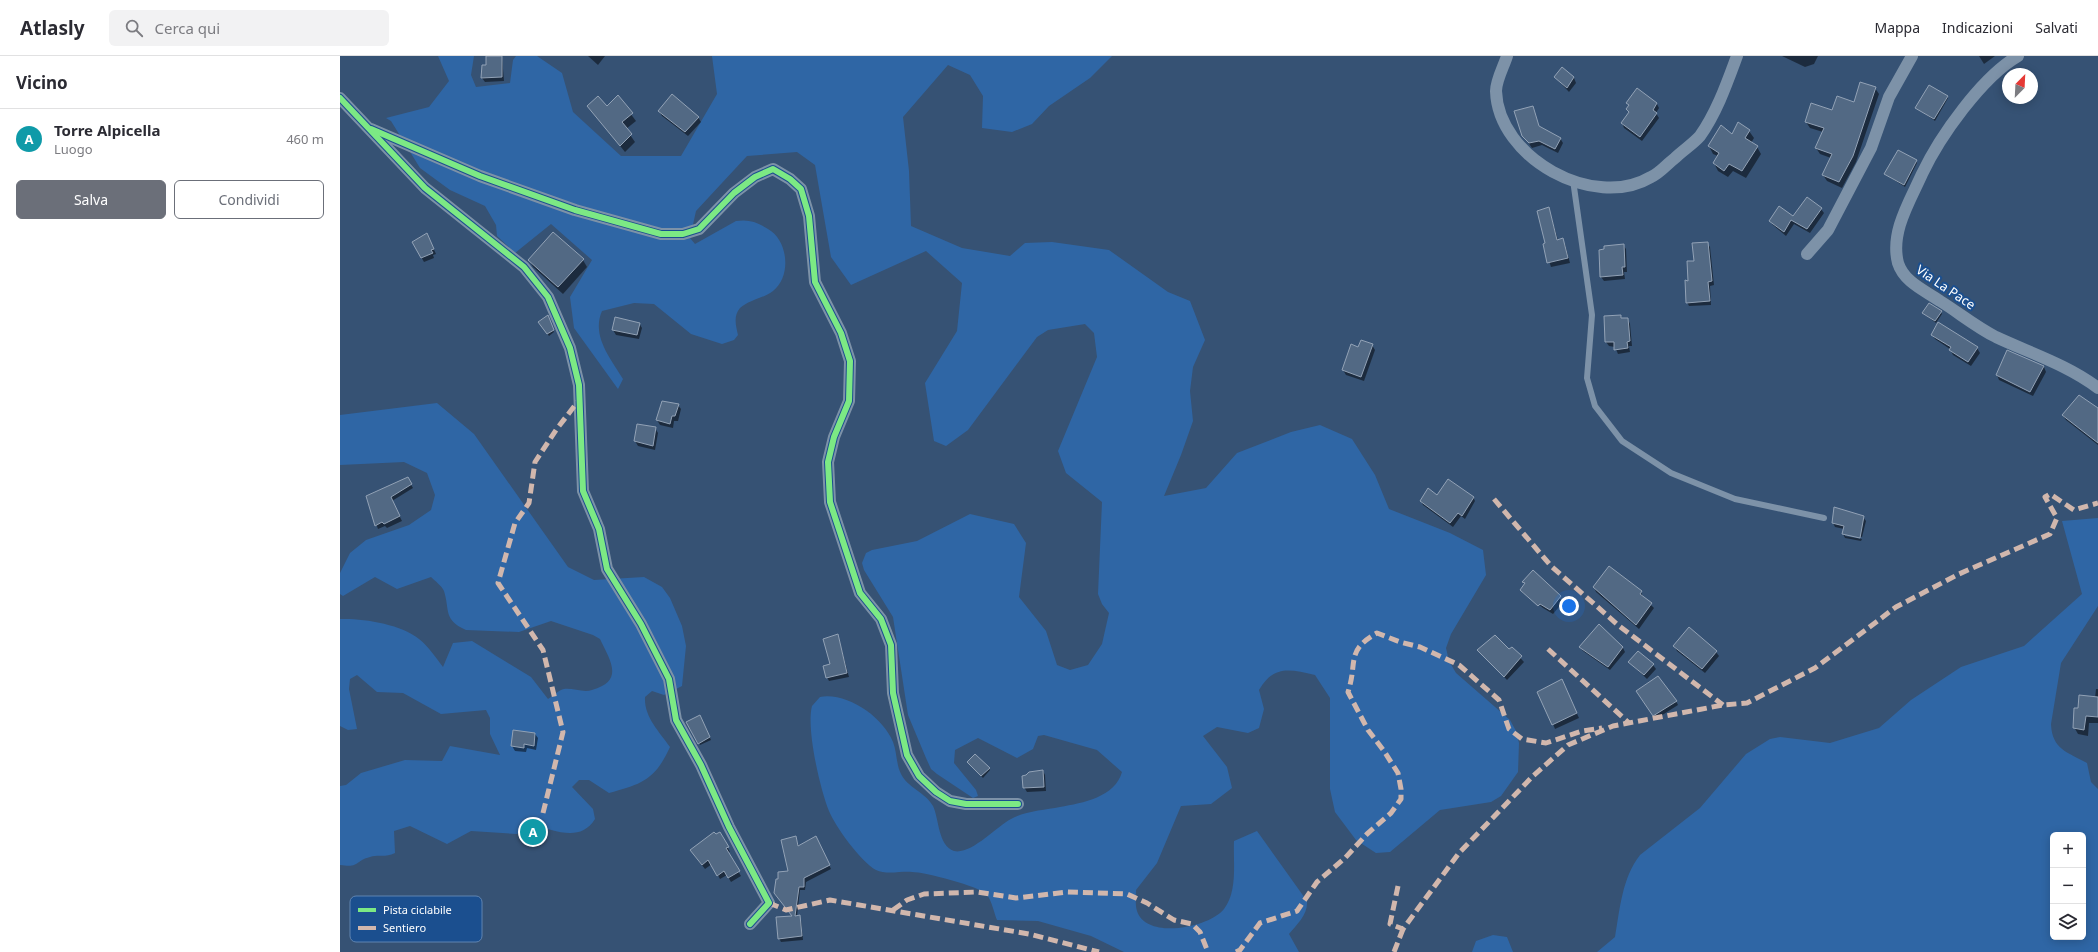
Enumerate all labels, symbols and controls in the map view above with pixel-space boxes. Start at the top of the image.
search box [109,10,389,46]
text: Atlasly [20,15,85,41]
icon: search [123,17,145,39]
text: Cerca qui [155,18,220,38]
text: Mappa [1874,18,1920,37]
text: Indicazioni [1942,18,2013,37]
text: Salvati [2035,18,2078,37]
north arrow [2002,68,2038,104]
text: Vicino [16,71,68,94]
text: Torre Alpicella [54,120,160,140]
text: A [25,130,34,148]
text: 460 m [286,130,324,148]
text: Luogo [54,140,93,158]
button: Salva [16,180,166,219]
button: Condividi [174,180,324,219]
street label: Via La Pace [1913,261,1979,313]
your location [1559,596,1579,616]
pin: A [520,817,546,847]
map controls [2050,832,2086,940]
button: + [2050,832,2086,868]
button: − [2050,868,2086,904]
legend [350,896,482,942]
text: Pista ciclabile [383,902,452,917]
button: layers [2050,904,2086,940]
text: Sentiero [383,920,426,935]

